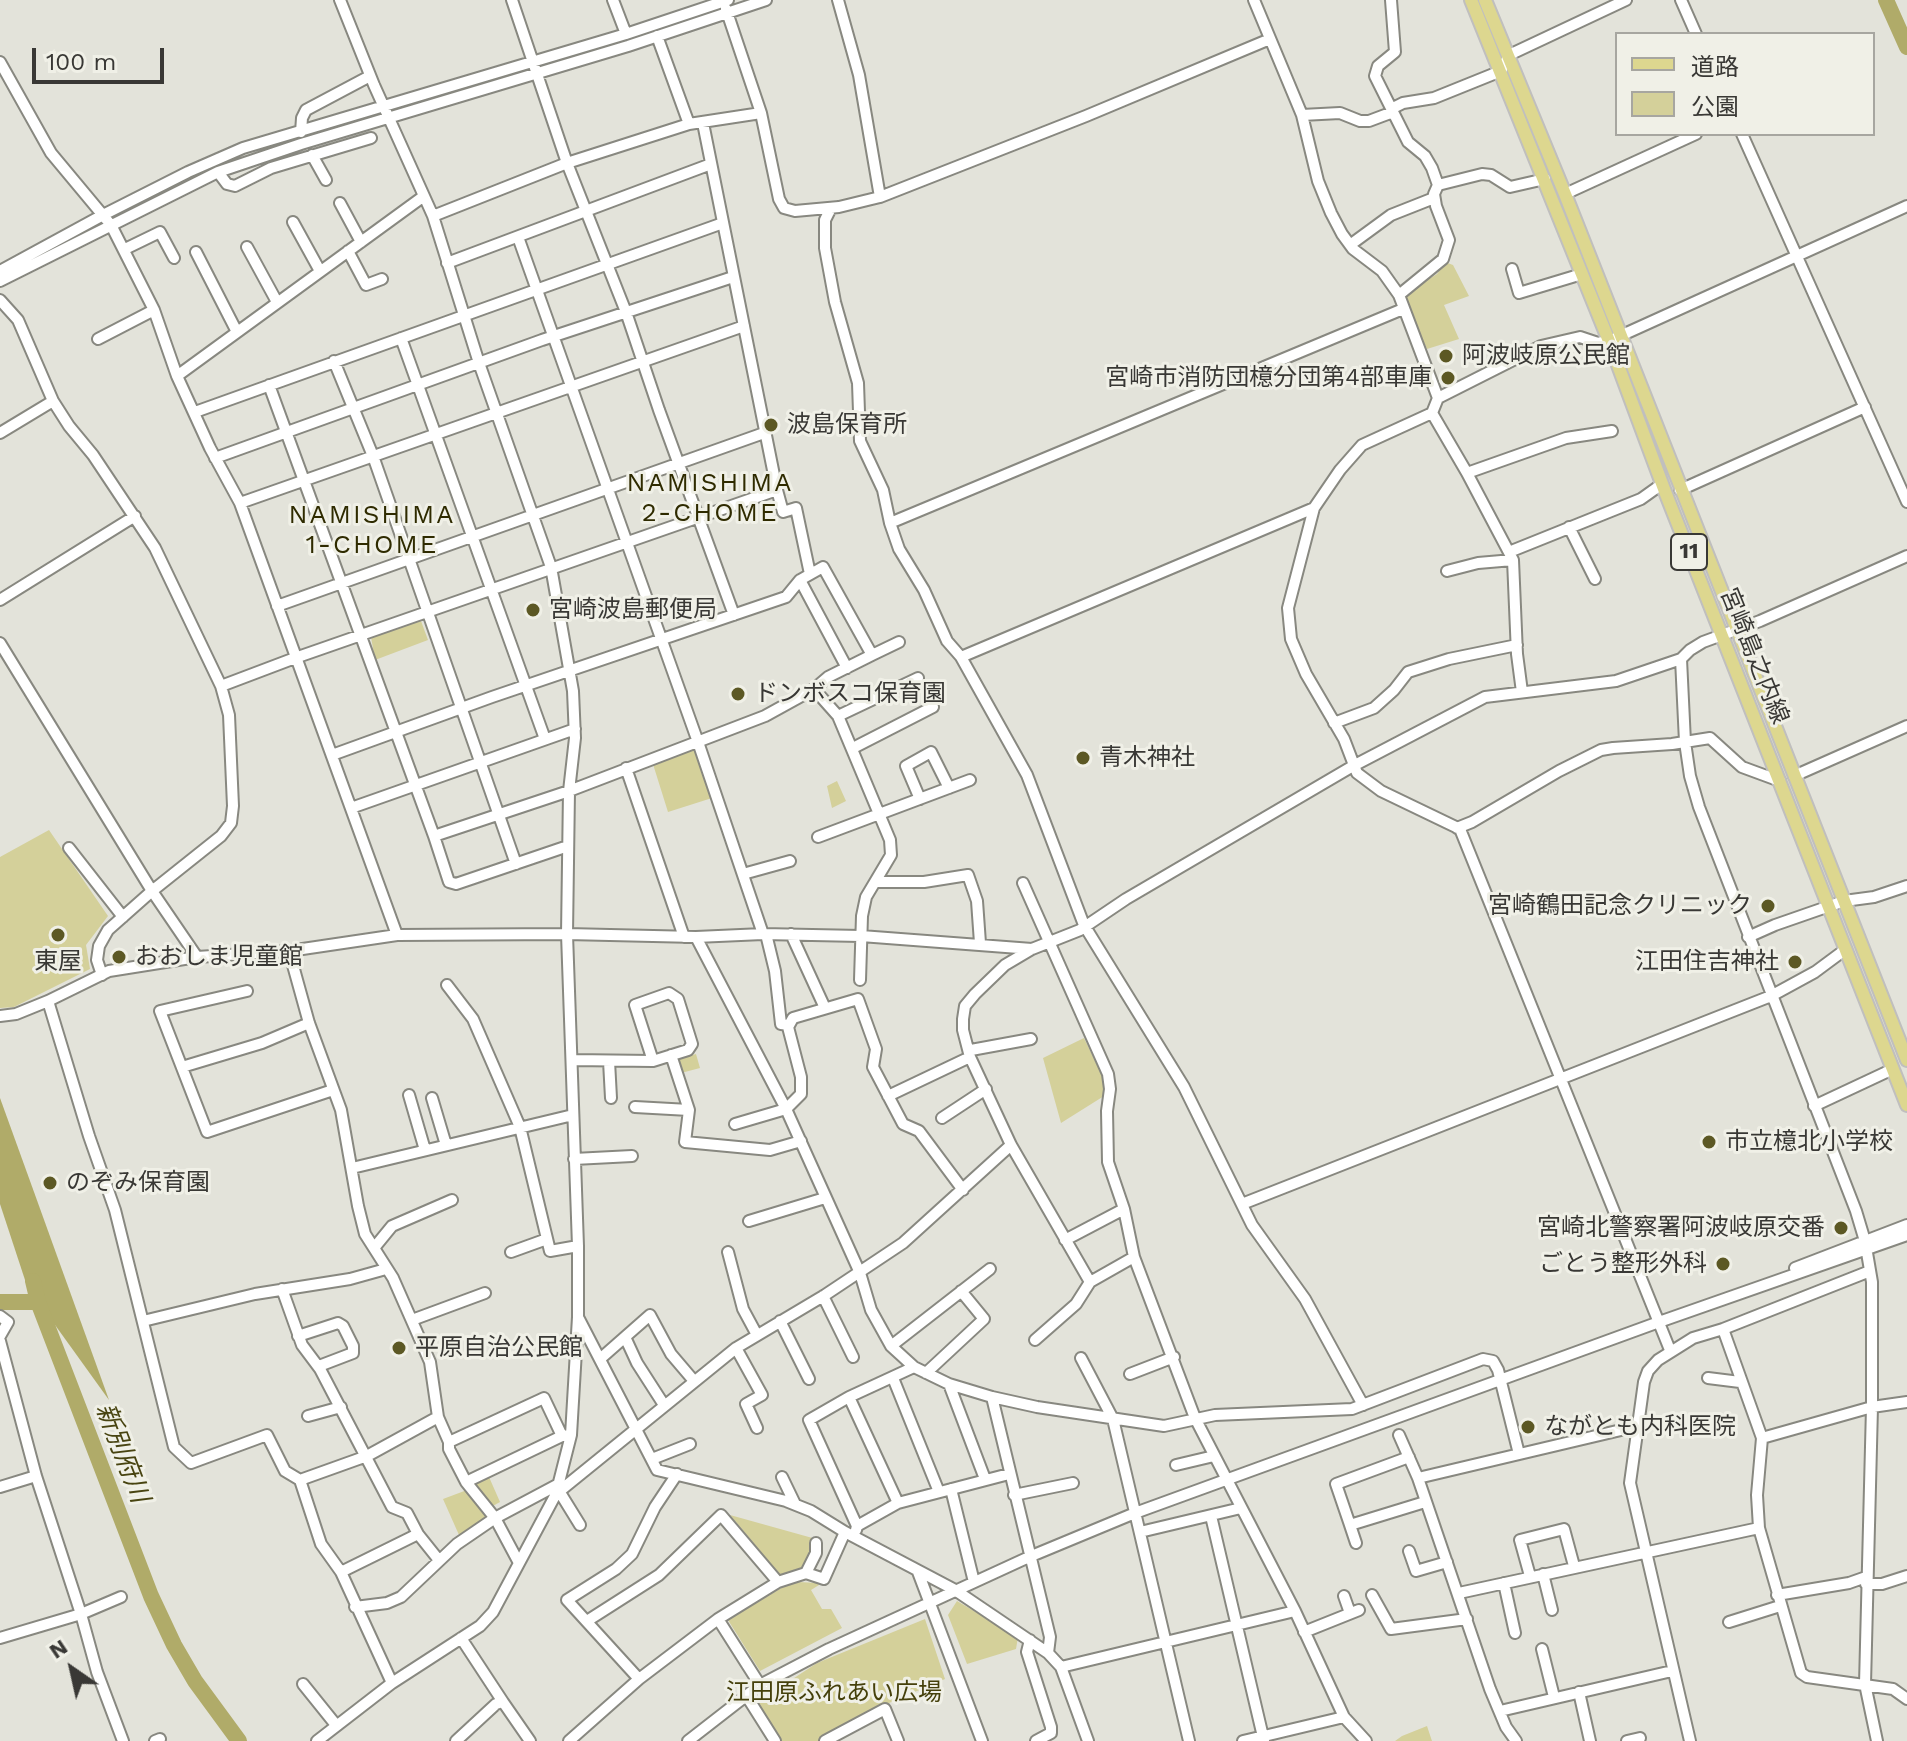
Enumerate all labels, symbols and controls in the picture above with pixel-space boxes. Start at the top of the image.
scale bar [36,32,168,82]
legend [1615,32,1875,136]
text: 100 m [46,48,116,76]
text: 道路 [1691,53,1739,81]
text: 公園 [1691,93,1739,121]
place label: 阿波岐原公民館 [1462,342,1630,370]
marker: 阿波岐原公民館 [1437,347,1455,365]
place label: 宮崎市消防団檍分団第4部車庫 [1105,364,1432,392]
marker: 宮崎市消防団檍分団第4部車庫 [1439,369,1457,387]
place label: 波島保育所 [787,411,907,439]
marker: 波島保育所 [762,416,780,434]
district label: NAMISHIMA 2-CHOME [627,467,793,528]
district label: NAMISHIMA 1-CHOME [289,499,455,560]
road number: 11 [1671,534,1707,570]
street label: 宮崎島之内線 [1714,584,1794,728]
place label: 宮崎波島郵便局 [549,596,717,624]
marker: 宮崎波島郵便局 [524,601,542,619]
place label: ドンボスコ保育園 [754,680,946,708]
marker: ドンボスコ保育園 [729,685,747,703]
place label: 青木神社 [1099,744,1195,772]
marker: 青木神社 [1074,749,1092,767]
place label: 宮崎鶴田記念クリニック [1488,892,1752,920]
marker: 宮崎鶴田記念クリニック [1759,897,1777,915]
marker: 東屋 [49,926,67,944]
place label: おおしま児童館 [135,943,303,971]
place label: 東屋 [34,948,82,976]
marker: おおしま児童館 [110,948,128,966]
place label: 江田住吉神社 [1635,948,1779,976]
marker: 江田住吉神社 [1786,953,1804,971]
place label: 市立檍北小学校 [1725,1128,1893,1156]
marker: 市立檍北小学校 [1700,1133,1718,1151]
place label: のぞみ保育園 [66,1169,210,1197]
marker: のぞみ保育園 [41,1174,59,1192]
place label: 宮崎北警察署阿波岐原交番 [1537,1214,1825,1242]
marker: 宮崎北警察署阿波岐原交番 [1832,1219,1850,1237]
place label: ごとう整形外科 [1539,1250,1707,1278]
marker: ごとう整形外科 [1714,1255,1732,1273]
place label: 平原自治公民館 [415,1334,583,1362]
marker: 平原自治公民館 [390,1339,408,1357]
water label: 新別府川 [89,1399,155,1507]
place label: ながとも内科医院 [1544,1413,1736,1441]
marker: ながとも内科医院 [1519,1418,1537,1436]
north arrow [32,1629,112,1709]
text: N [45,1634,72,1664]
park label: 江田原ふれあい広場 [726,1679,942,1707]

